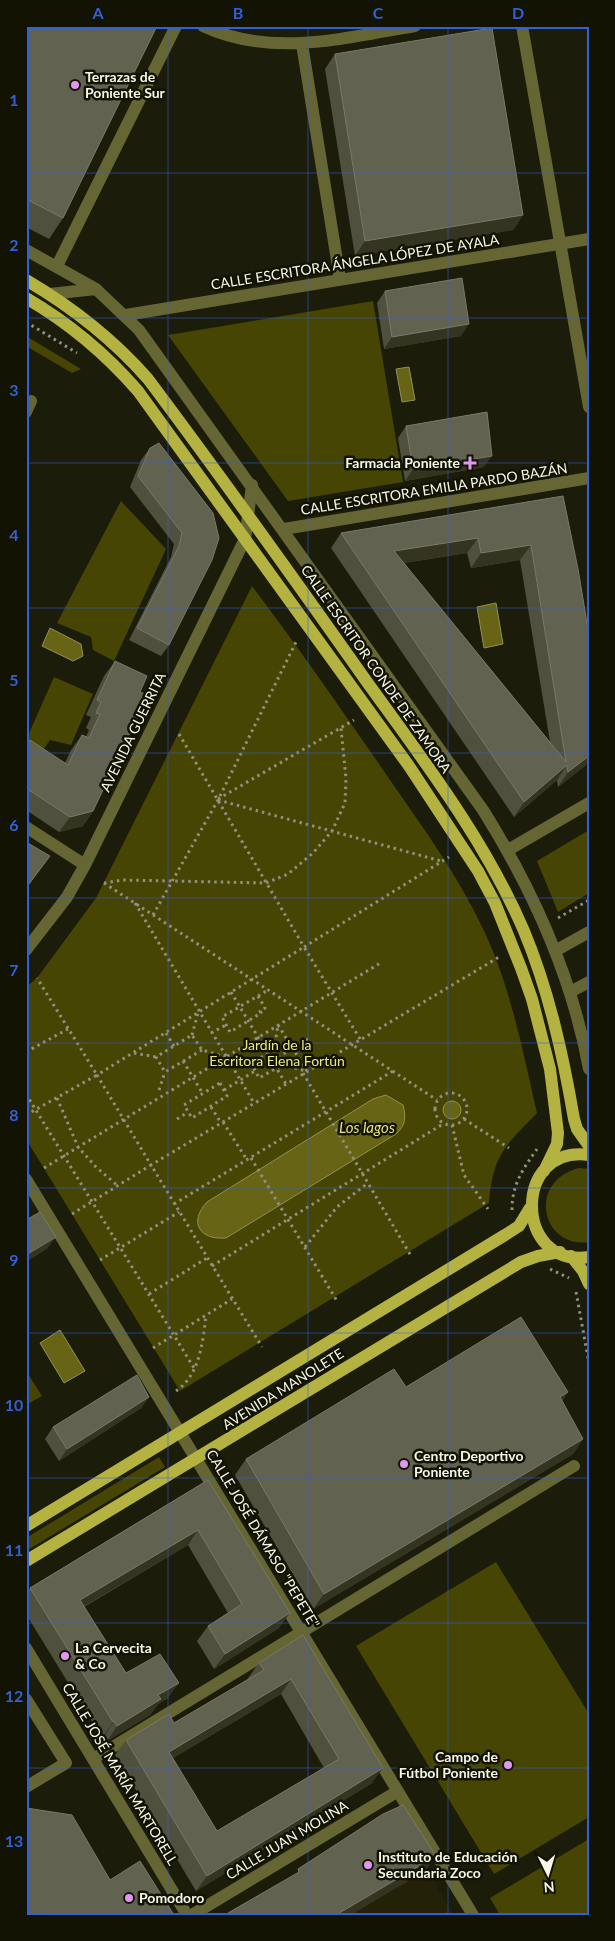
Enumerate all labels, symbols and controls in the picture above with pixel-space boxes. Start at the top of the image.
text: A [91,3,104,22]
text: B [233,3,243,22]
text: C [373,3,384,22]
text: D [512,3,524,22]
place label: Terrazas de Poniente Sur [85,68,166,101]
marker: Terrazas de Poniente Sur [69,79,81,91]
text: 1 [9,90,19,109]
street label: CALLE ESCRITORA ÁNGELA LÓPEZ DE AYALA [210,230,501,293]
text: 2 [9,235,19,254]
text: 3 [9,380,19,399]
place label: Farmacia Poniente [345,454,461,471]
marker: Farmacia Poniente [464,457,476,469]
street label: CALLE ESCRITORA EMILIA PARDO BAZÁN [299,459,569,518]
text: 4 [9,525,19,544]
street label: CALLE ESCRITOR CONDE DE ZAMORA [298,561,455,776]
street label: AVENIDA GUERRITA [96,669,169,794]
text: 5 [9,670,19,689]
text: 6 [9,815,19,834]
text: 7 [9,960,19,979]
park label: Jardín de la Escritora Elena Fortún [209,1036,345,1069]
text: 8 [9,1105,19,1124]
water label: Los lagos [339,1118,395,1136]
text: 9 [9,1250,19,1269]
street label: AVENIDA MANOLETE [219,1344,347,1433]
text: 10 [5,1395,23,1414]
street label: CALLE JOSÉ DÁMASO "PEPETE" [203,1446,324,1631]
place label: Centro Deportivo Poniente [414,1447,524,1480]
marker: Centro Deportivo Poniente [398,1458,410,1470]
text: 11 [5,1540,23,1559]
place label: La Cervecita & Co [75,1639,152,1672]
marker: La Cervecita & Co [59,1650,71,1662]
street label: CALLE JOSÉ MARÍA MARTORELL [59,1679,182,1868]
text: 12 [5,1686,23,1705]
place label: Campo de Fútbol Poniente [399,1748,499,1781]
marker: Campo de Fútbol Poniente [502,1759,514,1771]
street label: CALLE JUAN MOLINA [222,1796,351,1883]
text: 13 [5,1831,23,1850]
place label: Instituto de Educación Secundaria Zoco [378,1848,517,1881]
north arrow [522,1848,572,1898]
marker: Instituto de Educación Secundaria Zoco [362,1859,374,1871]
text: N [543,1879,555,1896]
place label: Pomodoro [139,1889,204,1906]
marker: Pomodoro [123,1892,135,1904]

